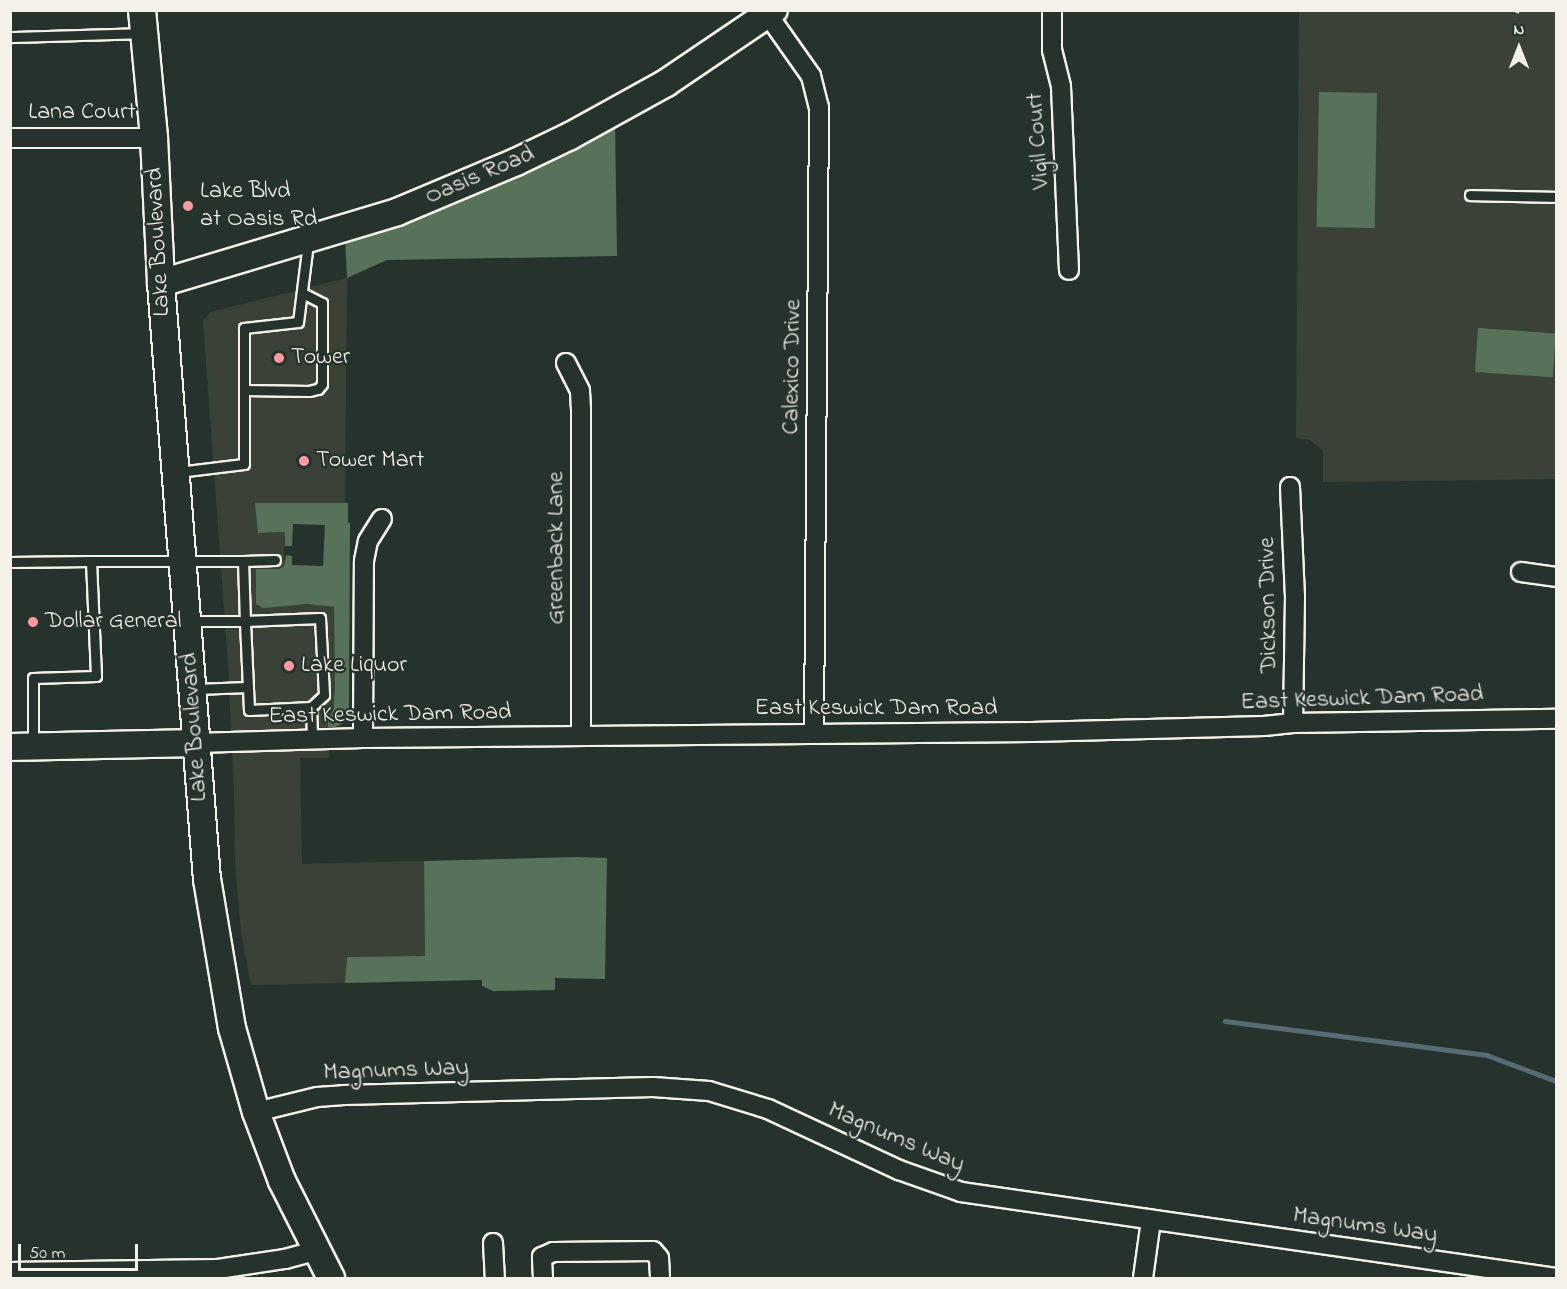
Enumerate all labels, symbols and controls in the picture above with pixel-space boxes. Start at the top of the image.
north arrow [1489,18,1549,78]
text: N [1514,18,1524,42]
street label: Vigil Court [1021,92,1057,190]
street label: Lana Court [28,99,136,127]
street label: Oasis Road [421,140,539,212]
street label: Lake Boulevard [141,167,177,317]
place label: Lake Blvd at Oasis Rd [200,178,317,234]
marker: Lake Blvd at Oasis Rd [181,199,195,213]
street label: Calexico Drive [777,299,809,435]
place label: Tower [291,344,350,372]
marker: Tower [272,351,286,365]
place label: Tower Mart [316,447,424,475]
marker: Tower Mart [297,454,311,468]
street label: Greenback Lane [543,471,571,625]
street label: Dickson Drive [1253,537,1285,673]
place label: Dollar General [45,608,182,636]
marker: Dollar General [26,615,40,629]
street label: Lake Boulevard [175,652,215,802]
place label: Lake Liquor [301,652,407,680]
marker: Lake Liquor [282,659,296,673]
street label: East Keswick Dam Road [1240,680,1484,718]
street label: East Keswick Dam Road [754,695,998,723]
street label: East Keswick Dam Road [268,698,512,732]
street label: Magnums Way [323,1054,469,1088]
street label: Magnums Way [823,1096,969,1180]
street label: Magnums Way [1291,1202,1439,1250]
scale bar [21,1232,141,1270]
text: 50 m [29,1241,66,1267]

